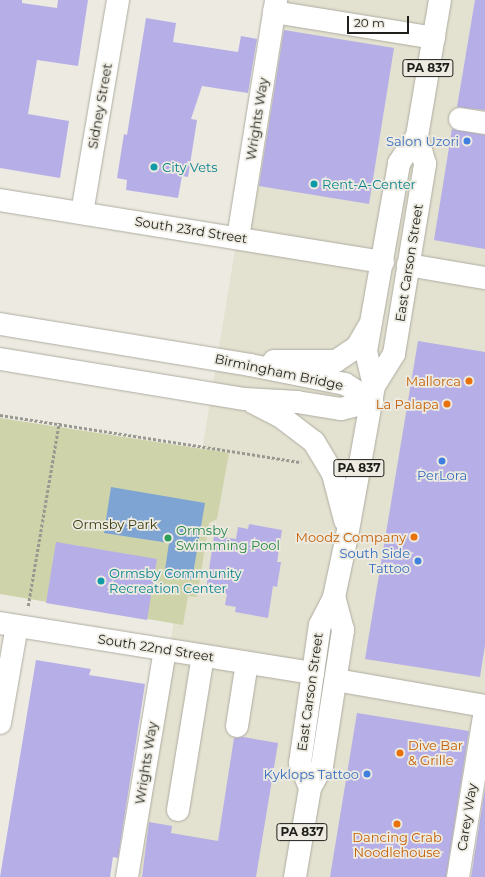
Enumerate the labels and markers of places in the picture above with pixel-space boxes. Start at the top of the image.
place label: Salon Uzori [386,133,459,149]
marker: Salon Uzori [462,136,472,146]
place label: City Vets [162,159,218,175]
marker: City Vets [149,162,159,172]
place label: Rent-A-Center [322,176,416,192]
marker: Rent-A-Center [309,179,319,189]
place label: Mallorca [406,373,461,389]
marker: Mallorca [464,376,474,386]
place label: La Palapa [376,396,439,412]
marker: La Palapa [442,399,452,409]
marker: PerLora [437,456,447,466]
place label: PerLora [417,467,467,483]
place label: Ormsby Swimming Pool [176,523,280,554]
place label: Moodz Company [296,529,406,545]
marker: Moodz Company [409,532,419,542]
marker: Ormsby Swimming Pool [163,533,173,543]
place label: South Side Tattoo [339,546,410,577]
marker: South Side Tattoo [413,556,423,566]
place label: Ormsby Community Recreation Center [109,566,242,597]
marker: Ormsby Community Recreation Center [96,576,106,586]
place label: Dive Bar & Grille [408,738,463,769]
marker: Dive Bar & Grille [395,748,405,758]
place label: Kyklops Tattoo [264,766,359,782]
marker: Kyklops Tattoo [362,769,372,779]
marker: Dancing Crab Noodlehouse [392,819,402,829]
place label: Dancing Crab Noodlehouse [352,830,442,861]

